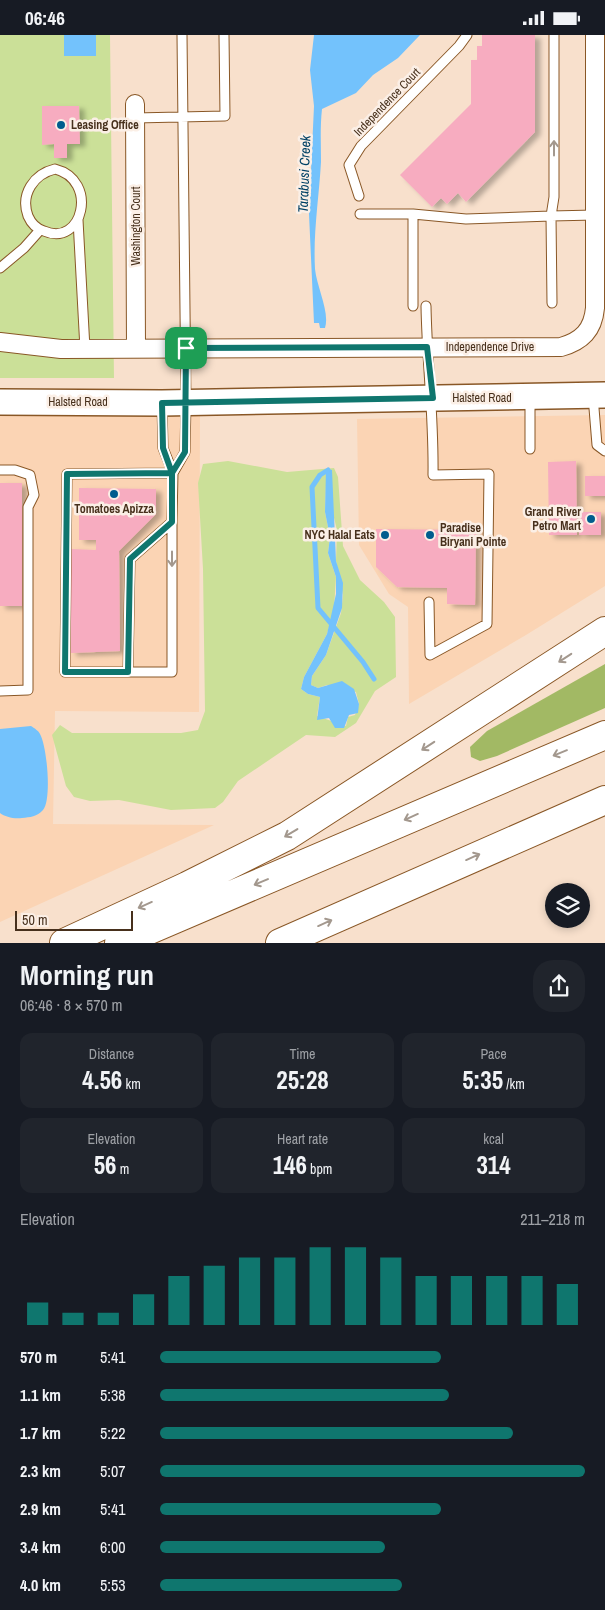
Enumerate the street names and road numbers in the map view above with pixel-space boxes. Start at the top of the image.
street label: Independence Court [350,64,424,140]
street label: Washington Court [128,186,144,265]
street label: Independence Drive [446,339,534,355]
street label: Halsted Road [452,390,512,406]
street label: Halsted Road [48,394,108,410]

